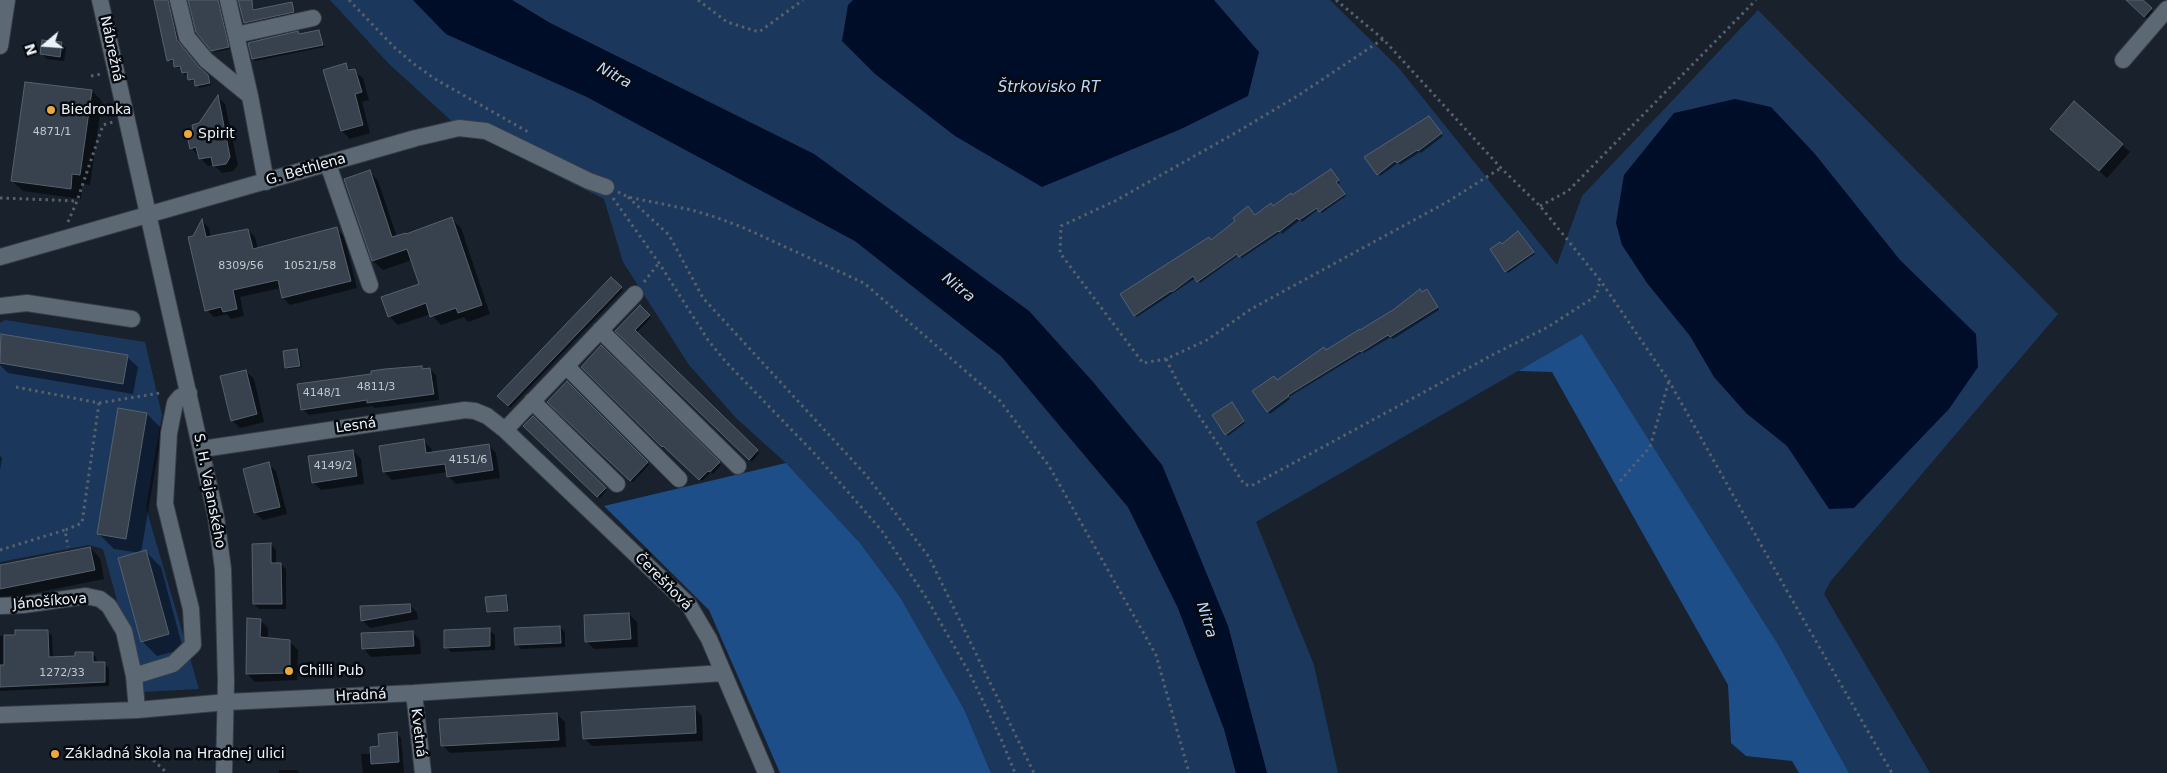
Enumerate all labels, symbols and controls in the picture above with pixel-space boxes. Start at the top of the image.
street label: Nábrežná [96,15,126,83]
north arrow [20,20,70,70]
text: N [21,42,40,58]
water label: Nitra [594,59,634,93]
water label: Štrkovisko RT [998,79,1100,97]
place label: Biedronka [61,102,131,118]
marker: Biedronka [45,104,57,116]
house number: 4871/1 [33,125,71,139]
place label: Spirit [198,126,235,142]
marker: Spirit [182,128,194,140]
street label: G. Bethlena [264,151,348,189]
house number: 8309/56 [218,259,264,273]
house number: 10521/58 [284,259,336,273]
water label: Nitra [938,269,978,307]
house number: 4811/3 [357,380,395,394]
house number: 4148/1 [303,386,341,400]
street label: Lesná [335,415,377,437]
street label: S. H. Vajanského [190,432,228,550]
house number: 4151/6 [449,453,487,467]
house number: 4149/2 [314,459,352,473]
street label: Čerešňová [631,550,695,614]
street label: Jánošíkova [12,590,88,614]
water label: Nitra [1192,600,1220,640]
place label: Chilli Pub [299,663,364,679]
marker: Chilli Pub [283,665,295,677]
house number: 1272/33 [39,666,85,680]
street label: Hradná [335,686,387,706]
street label: Kvetná [407,708,429,758]
place label: Základná škola na Hradnej ulici [65,746,285,762]
marker: Základná škola na Hradnej ulici [49,748,61,760]

